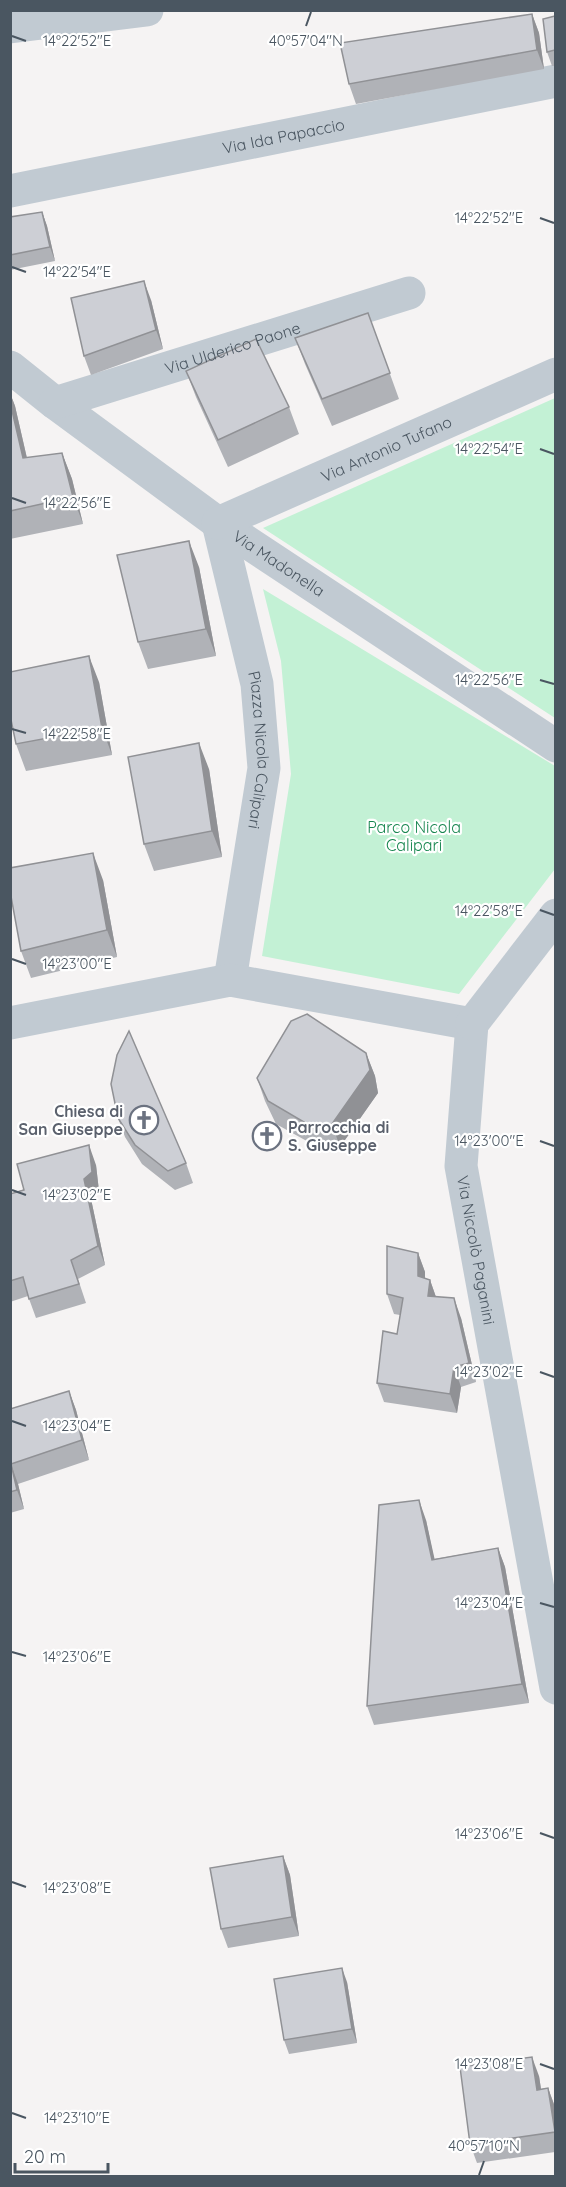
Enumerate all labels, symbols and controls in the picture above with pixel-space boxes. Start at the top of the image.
text: 14°22'52"E [43,31,111,50]
text: 40°57'04"N [269,31,343,50]
street label: Via Ida Papaccio [221,114,346,158]
text: 14°22'52"E [455,208,523,227]
text: 14°22'54"E [43,262,111,281]
street label: Via Ulderico Paone [162,317,303,378]
street label: Via Antonio Tufano [318,411,455,486]
text: 14°22'54"E [455,439,523,458]
text: 14°22'56"E [43,493,111,512]
street label: Via Madonella [229,526,329,601]
street label: Piazza Nicola Calipari [244,669,274,830]
text: 14°22'56"E [455,670,523,689]
text: 14°22'58"E [43,724,111,743]
park label: Parco Nicola Calipari [367,817,461,855]
text: 14°22'58"E [455,901,523,920]
text: 14°23'00"E [42,954,112,973]
place label: Chiesa di San Giuseppe [18,1101,123,1139]
church icon: Chiesa di San Giuseppe [128,1104,160,1136]
place label: Parrocchia di S. Giuseppe [288,1117,389,1155]
church icon: Parrocchia di S. Giuseppe [251,1120,283,1152]
text: 14°23'00"E [454,1131,524,1150]
street label: Via Niccolò Paganini [453,1174,500,1326]
text: 14°23'02"E [43,1185,111,1204]
text: 14°23'02"E [455,1362,523,1381]
text: 14°23'04"E [43,1416,111,1435]
text: 14°23'04"E [455,1593,523,1612]
text: 14°23'06"E [43,1647,111,1666]
text: 14°23'06"E [455,1824,523,1843]
text: 14°23'08"E [43,1878,111,1897]
text: 14°23'08"E [455,2054,523,2073]
text: 14°23'10"E [44,2108,110,2127]
scale bar [15,2136,108,2174]
text: 40°57'10"N [448,2136,520,2155]
text: 20 m [24,2145,66,2168]

